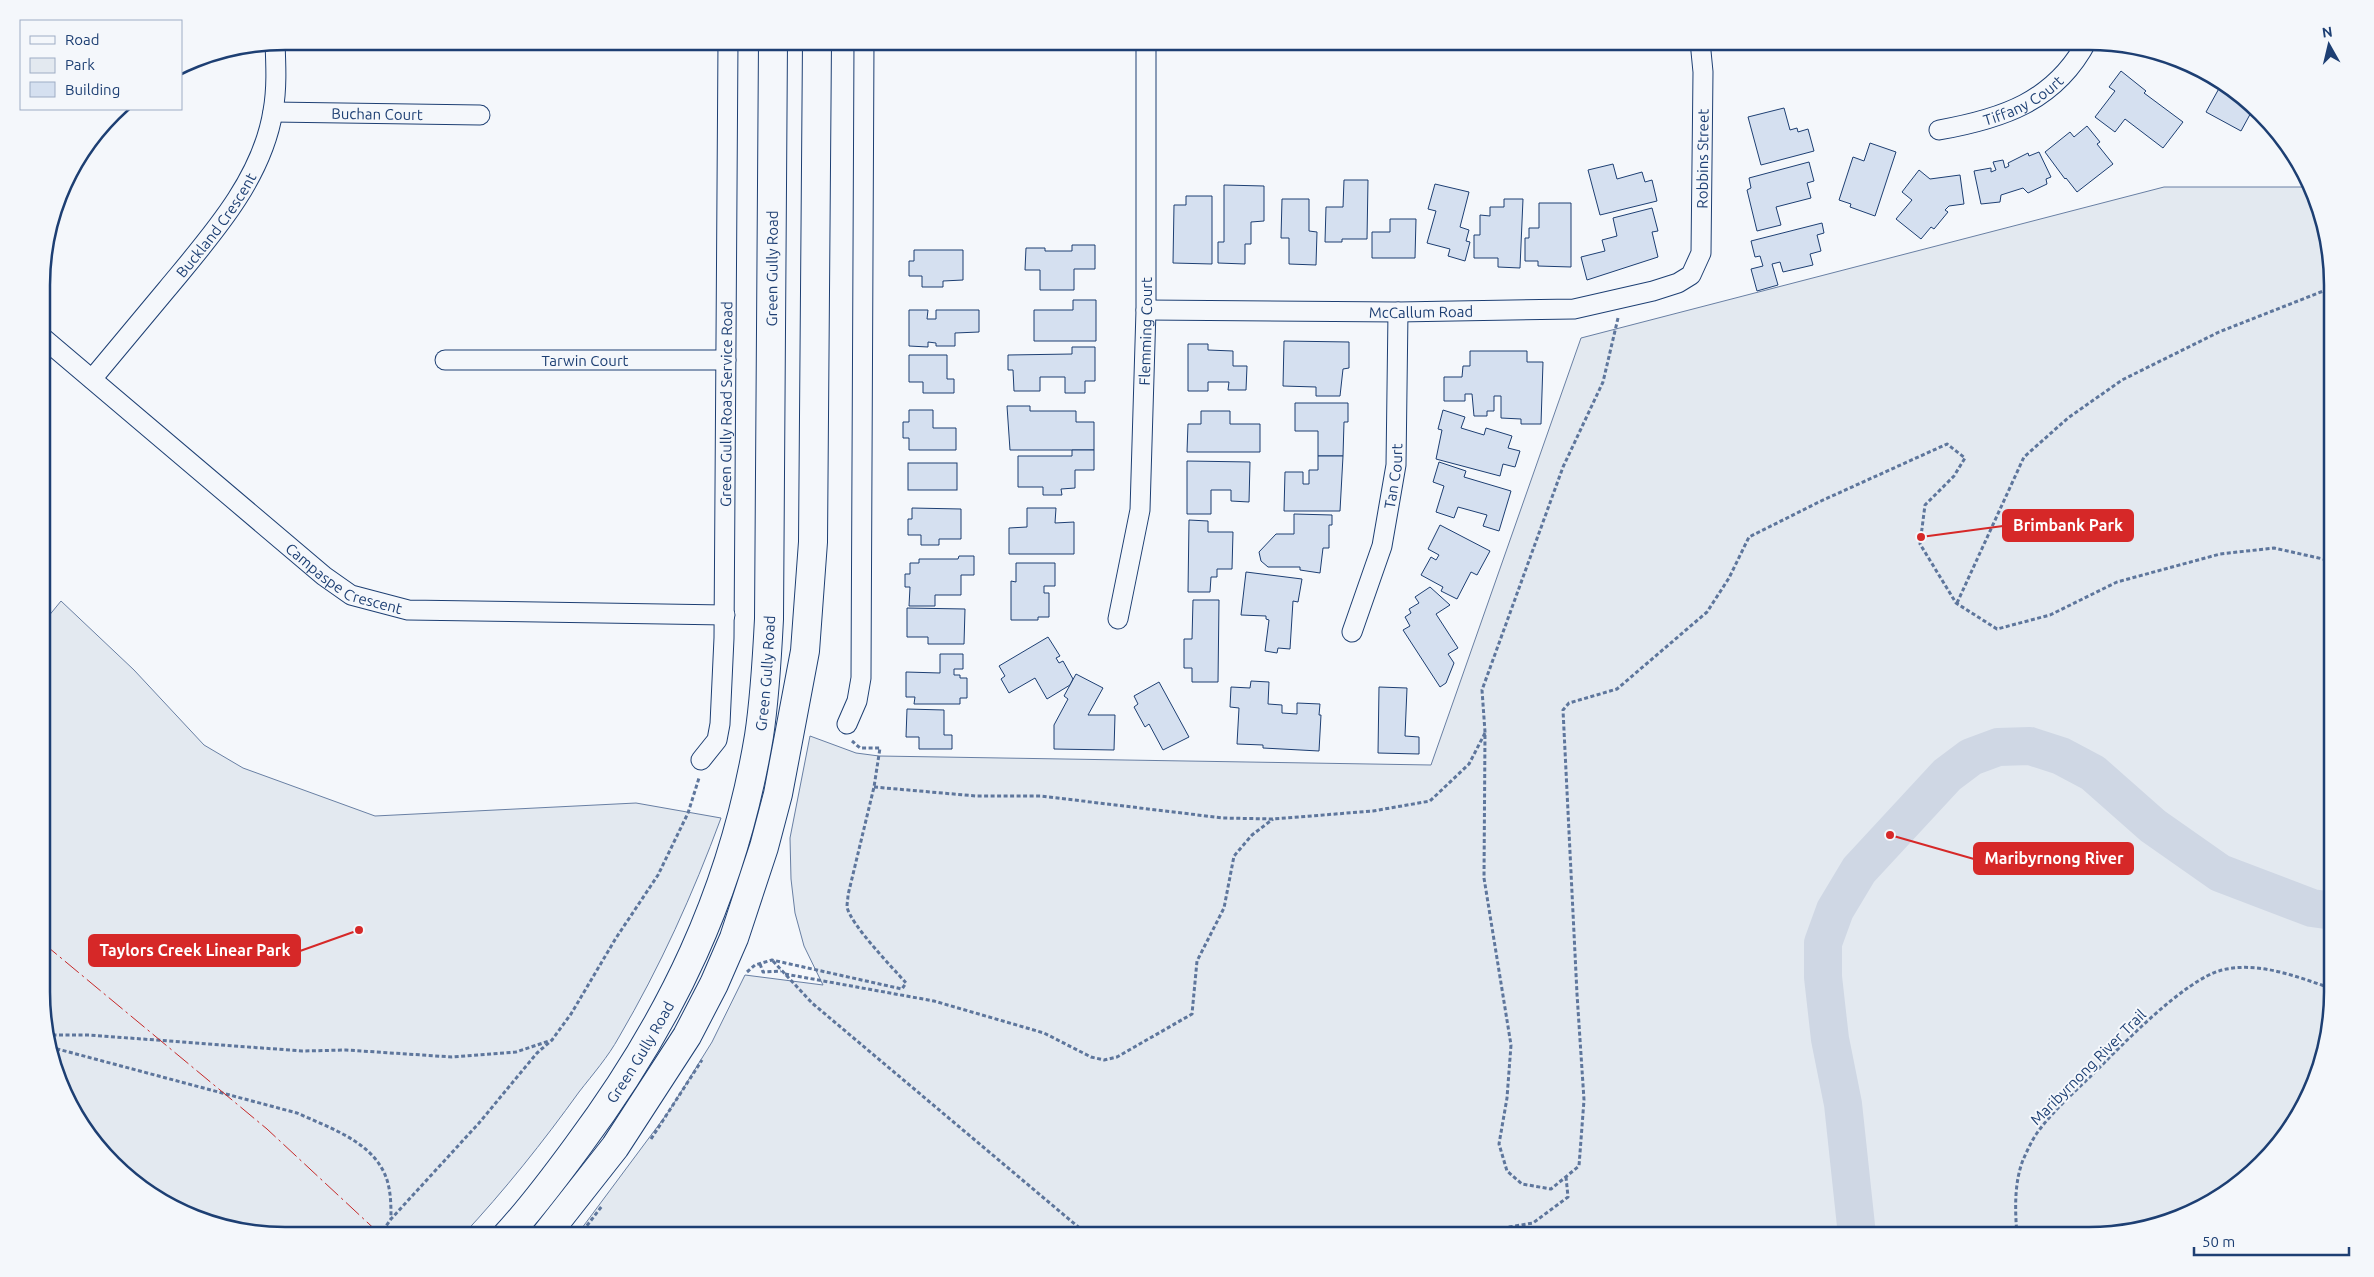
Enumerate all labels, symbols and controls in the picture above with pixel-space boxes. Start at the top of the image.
legend [20,20,182,110]
north arrow [2304,20,2354,70]
text: N [2321,23,2333,41]
text: Road [65,31,100,48]
text: Park [65,56,95,73]
street label: Tiffany Court [1981,72,2066,128]
text: Building [65,81,120,98]
street label: Buchan Court [331,104,423,123]
street label: Robbins Street [1693,109,1711,209]
street label: Buckland Crescent [172,170,259,280]
street label: Green Gully Road [763,210,780,326]
street label: Flemming Court [1135,277,1155,386]
street label: Green Gully Road Service Road [716,301,735,507]
street label: McCallum Road [1369,302,1473,320]
street label: Tarwin Court [542,352,629,369]
street label: Tan Court [1380,443,1405,510]
callout: Brimbank Park [2003,510,2133,541]
text: Brimbank Park [2013,516,2123,534]
street label: Campaspe Crescent [283,539,404,617]
street label: Green Gully Road [751,615,778,732]
callout: Maribyrnong River [1974,843,2133,874]
text: Maribyrnong River [1985,849,2124,867]
callout: Taylors Creek Linear Park [89,935,300,966]
text: Taylors Creek Linear Park [100,941,290,959]
street label: Green Gully Road [603,998,677,1106]
street label: Maribyrnong River Trail [2027,1006,2149,1128]
scale bar [2194,1224,2349,1256]
text: 50 m [2202,1233,2235,1250]

